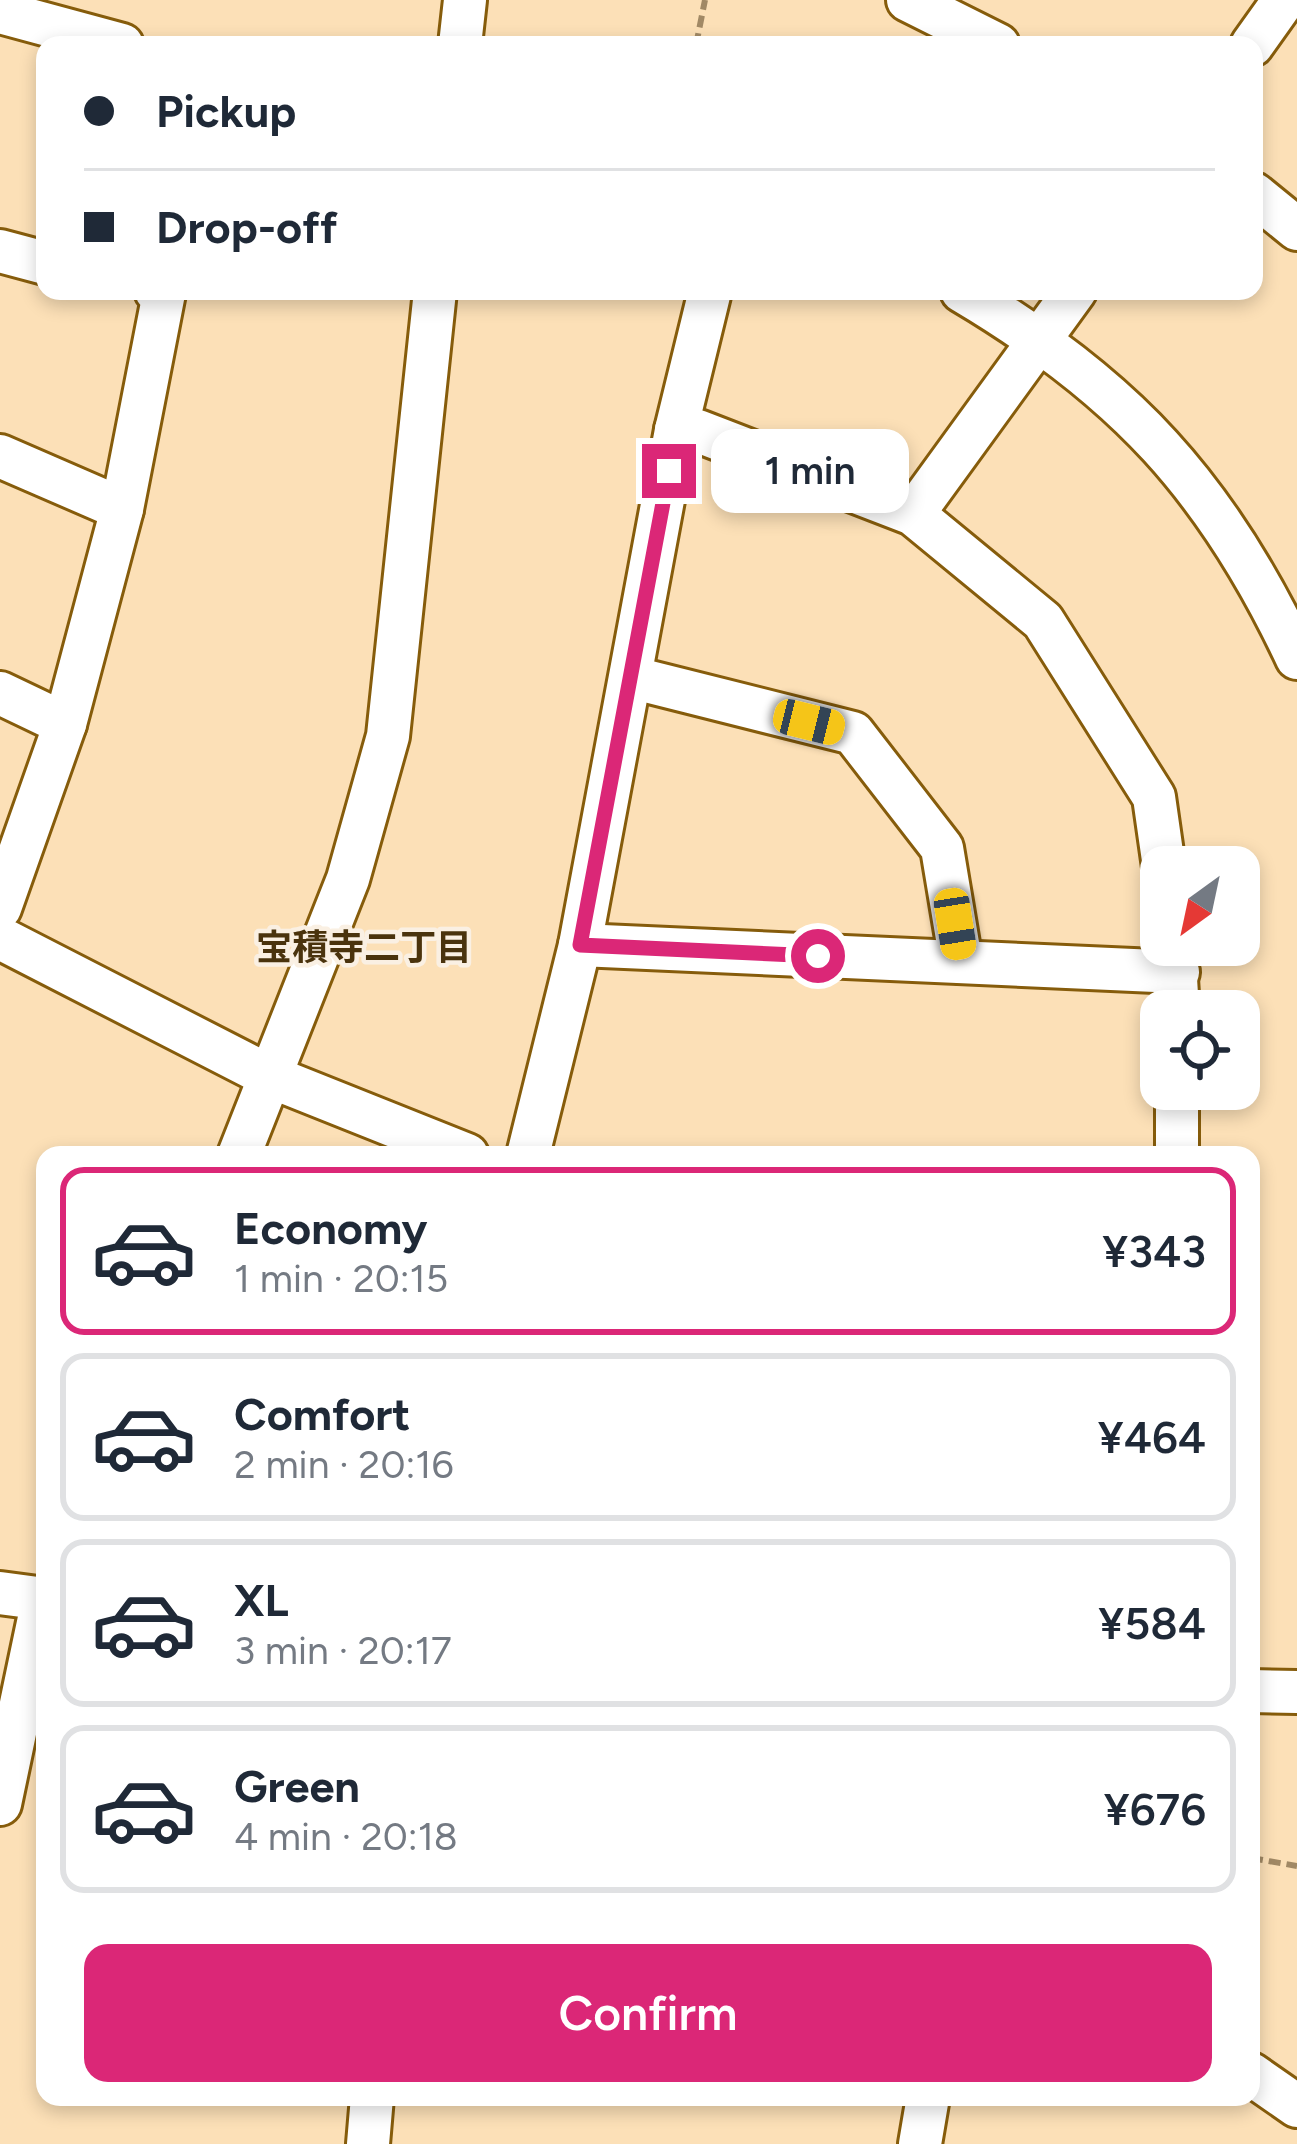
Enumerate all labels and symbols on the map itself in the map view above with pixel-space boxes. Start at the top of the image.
callout: 1 min [711,429,909,513]
route end [642,444,696,498]
car [770,696,848,748]
north arrow [1140,846,1260,966]
car [932,886,978,962]
district label: 宝積寺二丁目 [256,926,472,969]
route start [791,929,845,983]

